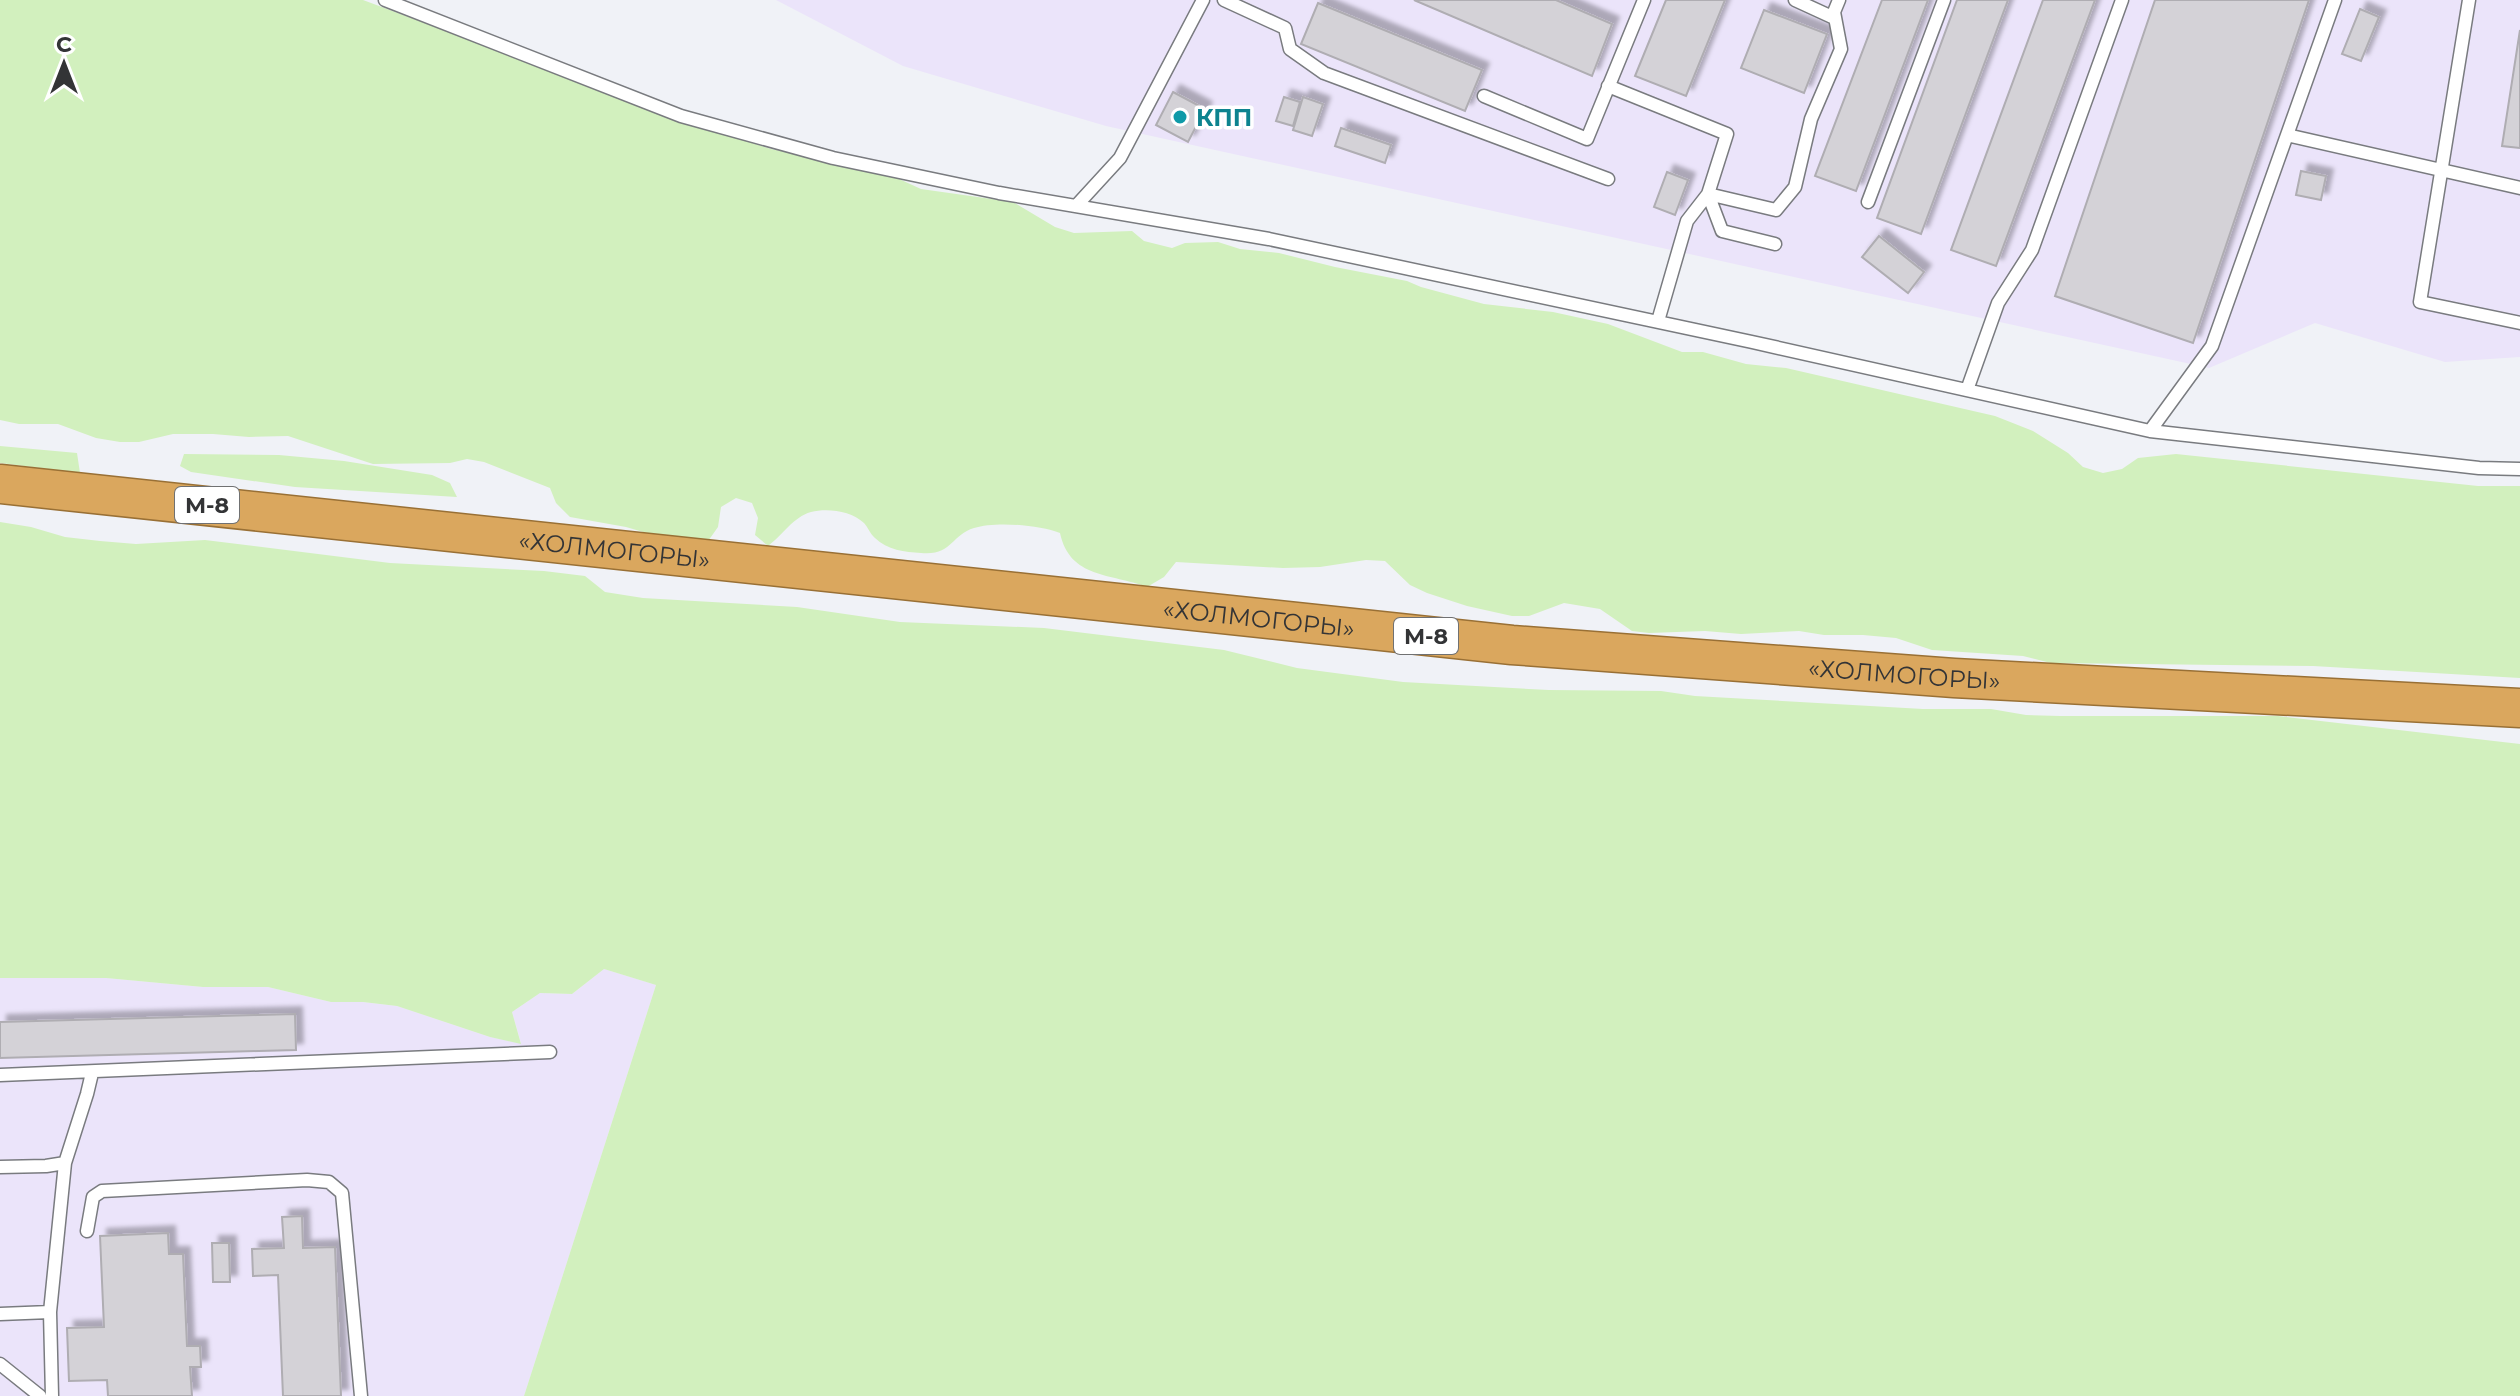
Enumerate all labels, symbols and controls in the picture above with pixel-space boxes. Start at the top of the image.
north arrow [24,24,104,104]
text: С [56,31,72,58]
place label: КПП [1196,103,1252,132]
marker: КПП [1171,108,1189,126]
road number: М-8 [175,487,239,523]
street label: «ХОЛМОГОРЫ» [517,525,712,574]
street label: «ХОЛМОГОРЫ» [1162,593,1356,643]
road number: М-8 [1394,618,1458,654]
street label: «ХОЛМОГОРЫ» [1807,653,2001,695]

